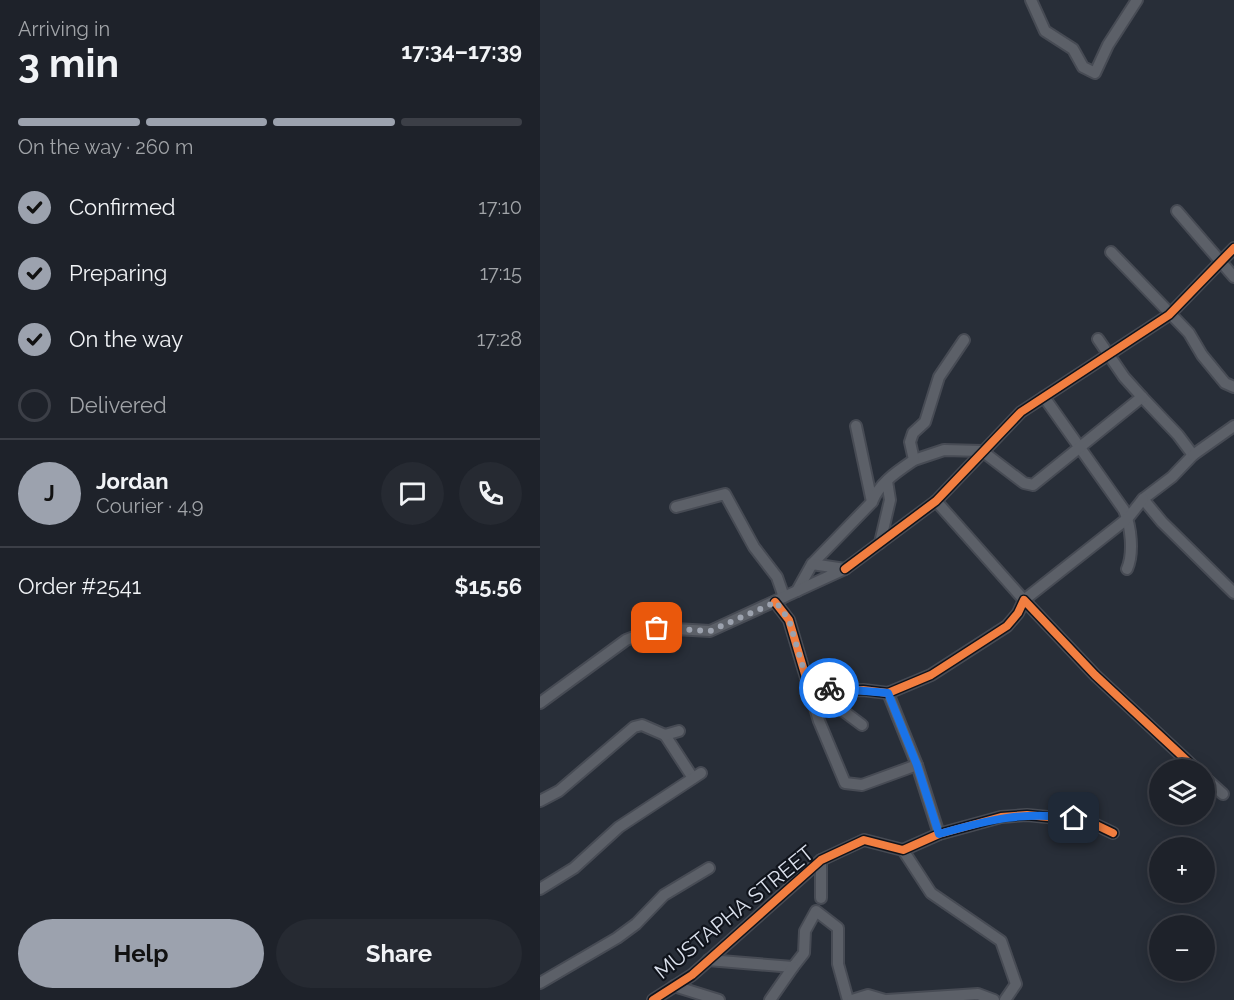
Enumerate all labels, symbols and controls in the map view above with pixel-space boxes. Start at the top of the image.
text: Arriving in [18,17,110,41]
text: 17:34–17:39 [401,38,522,64]
text: 3 min [18,40,119,86]
text: On the way · 260 m [18,135,193,159]
icon: check [18,191,51,224]
text: Confirmed [69,194,176,220]
text: 17:10 [478,195,522,219]
icon: check [18,257,51,290]
text: Preparing [69,260,167,286]
text: 17:15 [480,261,522,285]
icon: check [18,323,51,356]
text: On the way [69,326,183,352]
text: 17:28 [477,327,522,351]
text: Delivered [69,392,167,418]
button: chat [381,462,444,525]
button: phone [459,462,522,525]
text: Jordan [96,468,168,494]
text: J [44,480,55,506]
text: Courier · 4.9 [96,494,204,518]
text: Order #2541 [18,573,141,599]
text: $15.56 [455,573,522,599]
pin [631,602,682,653]
icon: bag [640,611,673,644]
courier [799,658,859,718]
icon: bike [813,672,846,705]
map controls [1149,759,1215,981]
button: layers [1149,759,1215,825]
pin [1048,792,1099,843]
icon: home [1057,801,1090,834]
button: + [1149,837,1215,903]
street label: MUSTAPHA STREET [649,840,819,984]
button: − [1149,915,1215,981]
button: Help [18,919,264,988]
button: Share [276,919,522,988]

